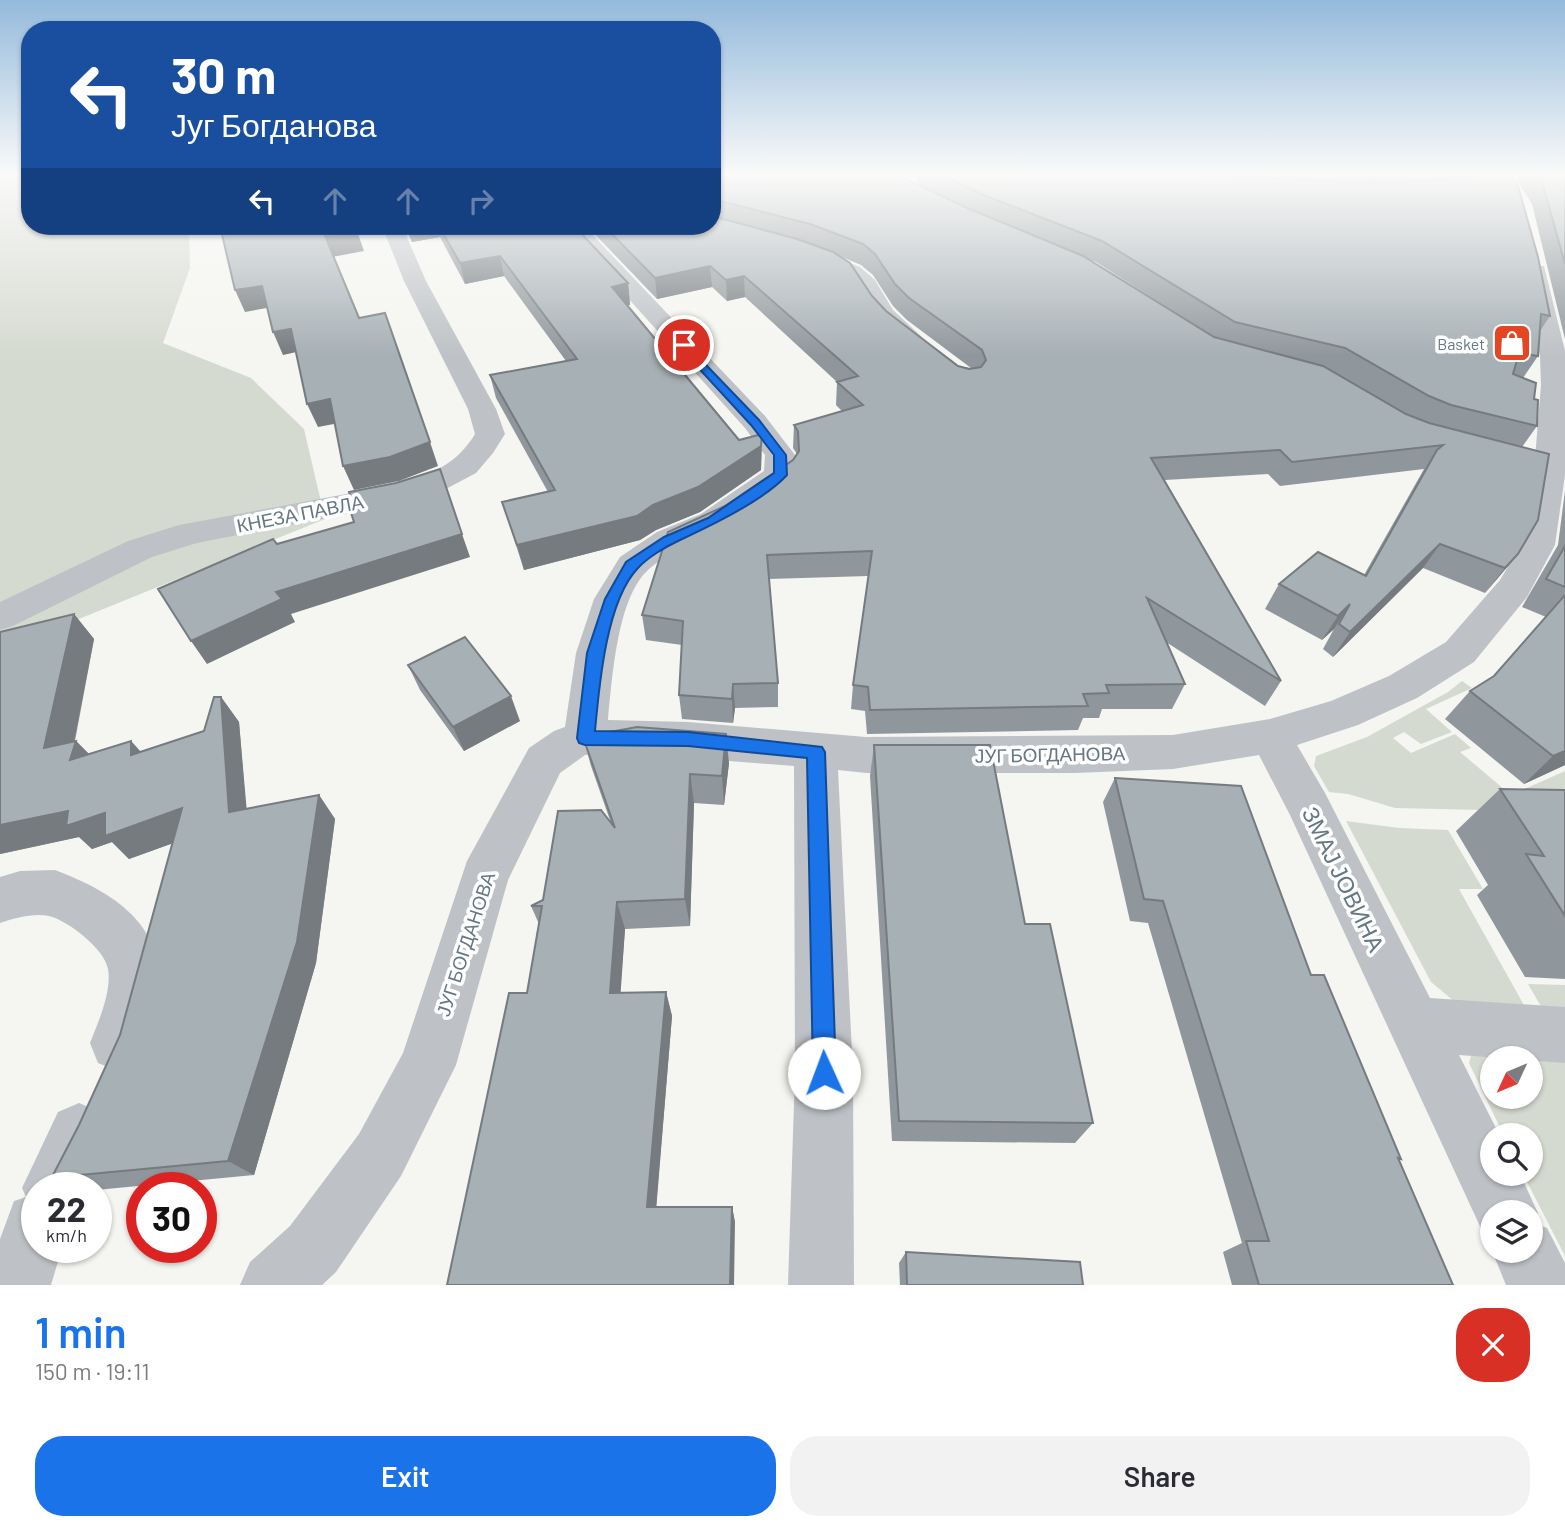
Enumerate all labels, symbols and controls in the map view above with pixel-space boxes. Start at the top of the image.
text: 30 m [171,45,276,104]
icon: left [56,49,147,140]
text: Југ Богданова [171,105,376,143]
icon: left [243,182,281,220]
icon: ahead [316,182,354,220]
icon: ahead [389,182,427,220]
icon: right [462,182,500,220]
pin [654,315,714,375]
shop icon: Basket [1491,322,1533,364]
icon: arrive [665,326,703,364]
place label: Basket [1437,334,1485,353]
street label: КНЕЗА ПАВЛА [235,489,366,537]
street label: ЈУГ БОГДАНОВА [975,741,1126,767]
street label: ЗМАЈ ЈОВИНА [1297,802,1391,957]
street label: ЈУГ БОГДАНОВА [431,869,499,1019]
position arrow [787,1036,861,1110]
north arrow [1480,1046,1544,1110]
map controls [1480,1046,1543,1263]
button: search [1480,1123,1543,1186]
speed limit sign: 30 [126,1172,217,1263]
text: 22 [47,1187,86,1229]
button: layers [1480,1200,1543,1263]
text: km/h [46,1224,87,1246]
text: 1 min [35,1306,127,1356]
button: close [1456,1308,1530,1382]
text: 150 m · 19:11 [35,1357,150,1385]
button: Exit [35,1436,776,1516]
button: Share [790,1436,1530,1516]

